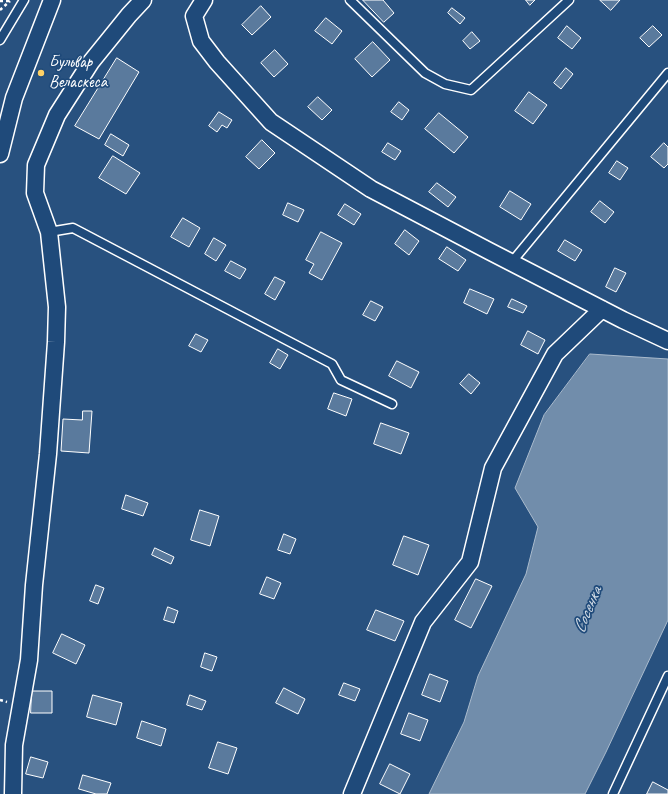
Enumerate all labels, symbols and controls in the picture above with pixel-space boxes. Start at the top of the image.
place label: Бульвар Веласкеса [49,53,107,93]
marker: Бульвар Веласкеса [36,68,46,78]
water label: Сосенка [569,584,607,636]

